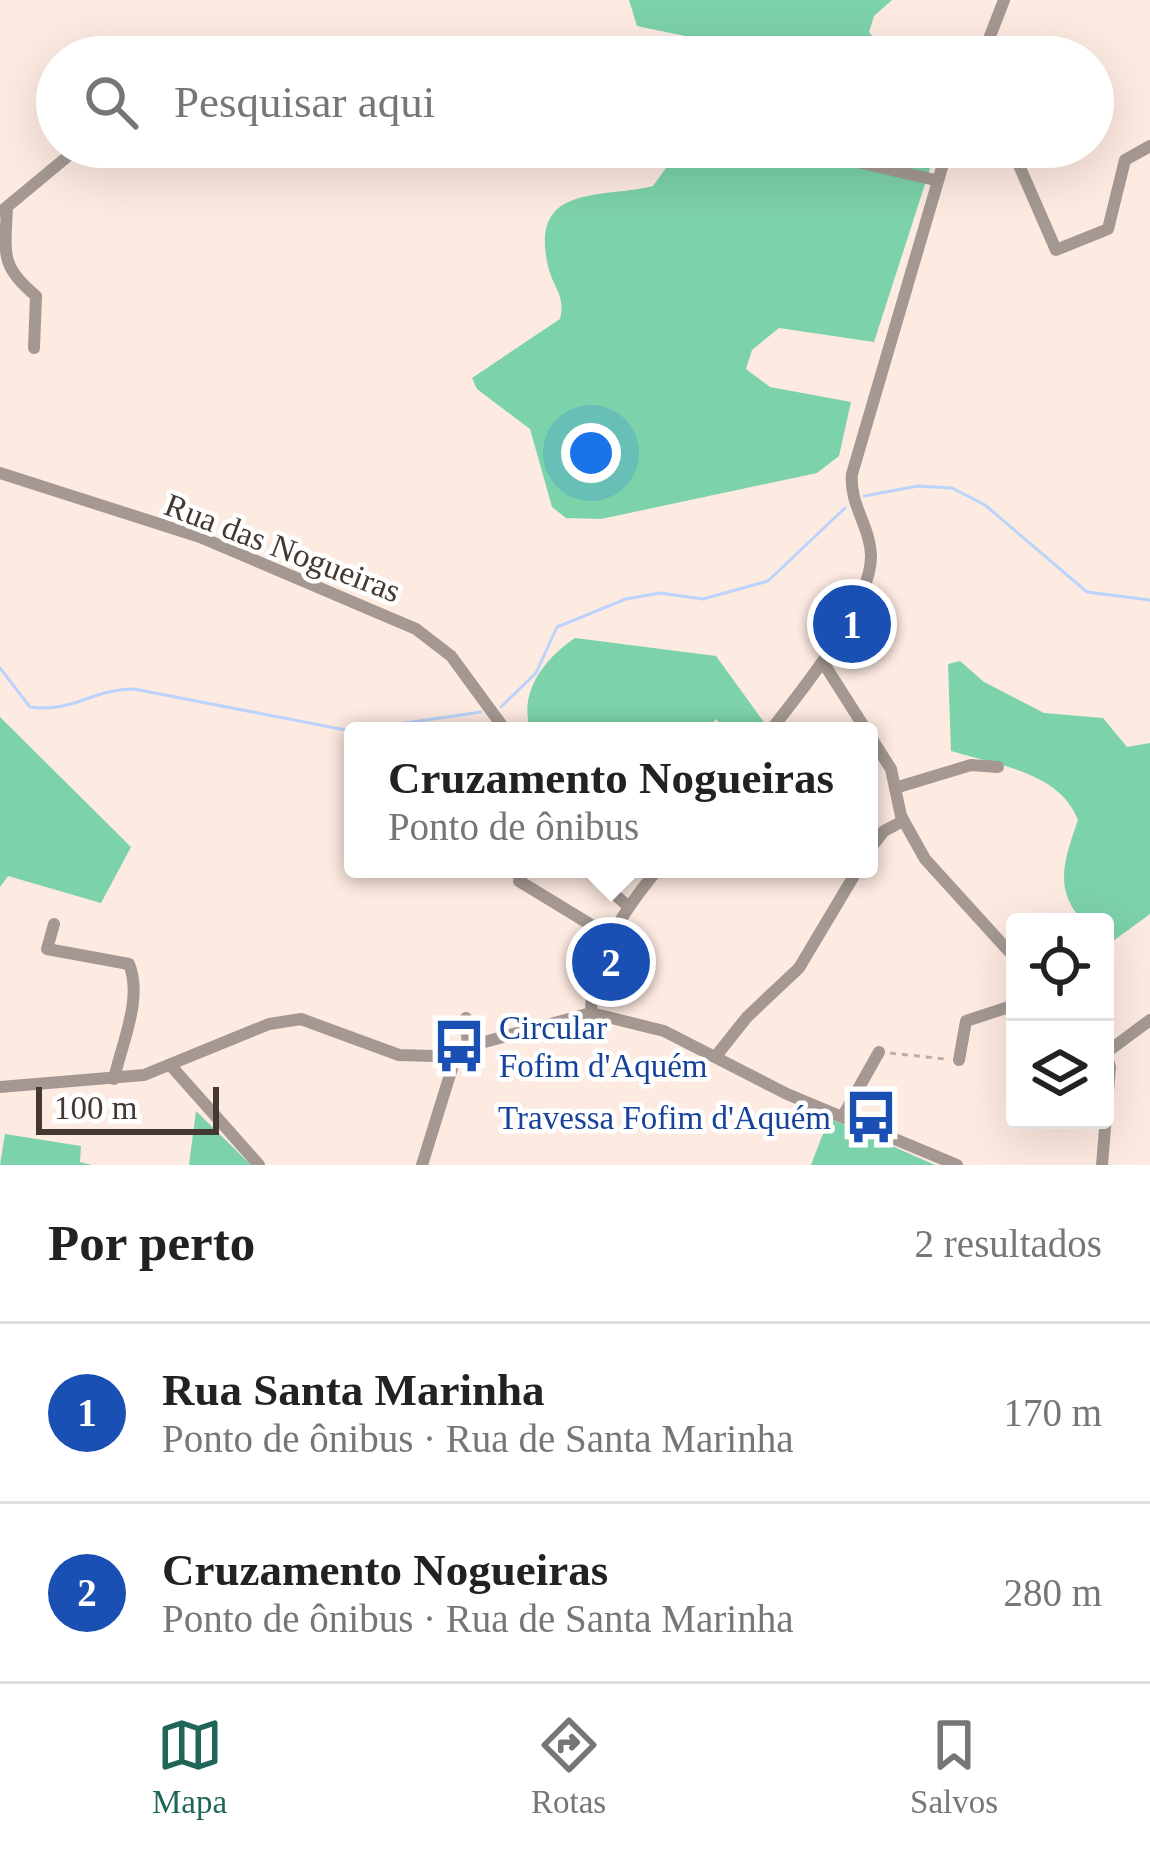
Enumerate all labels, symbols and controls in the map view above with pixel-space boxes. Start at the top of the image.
search box [36,36,1114,168]
icon: search [78,69,144,135]
text: Pesquisar aqui [174,77,435,127]
your location [561,423,621,483]
street label: Rua das Nogueiras [160,486,405,609]
pin: 1 [813,579,891,669]
popup [344,722,878,878]
text: Cruzamento Nogueiras [388,753,834,803]
text: Ponto de ônibus [388,805,639,848]
map controls [1006,913,1114,1129]
button: locate [1006,913,1114,1021]
pin: 2 [572,917,650,1007]
place label: Circular Fofim d'Aquém [499,1010,708,1084]
bus stop icon: Circular Fofim d'Aquém [430,1017,488,1075]
button: layers [1006,1021,1114,1129]
scale bar [36,1081,219,1134]
bus stop icon: Travessa Fofim d'Aquém [842,1088,900,1146]
text: 100 m [54,1090,137,1126]
place label: Travessa Fofim d'Aquém [498,1100,831,1136]
text: Por perto [48,1215,255,1271]
text: 2 resultados [915,1222,1102,1265]
text: Rua Santa Marinha [162,1365,545,1415]
text: 1 [77,1391,97,1434]
text: 170 m [1003,1391,1102,1434]
text: Ponto de ônibus · Rua de Santa Marinha [162,1417,793,1460]
text: Cruzamento Nogueiras [162,1545,608,1595]
text: 2 [77,1571,97,1614]
text: 280 m [1003,1571,1102,1614]
text: Ponto de ônibus · Rua de Santa Marinha [162,1597,793,1640]
tab: Mapa [152,1712,227,1821]
tab: Rotas [531,1712,606,1821]
tab: Salvos [910,1712,998,1821]

